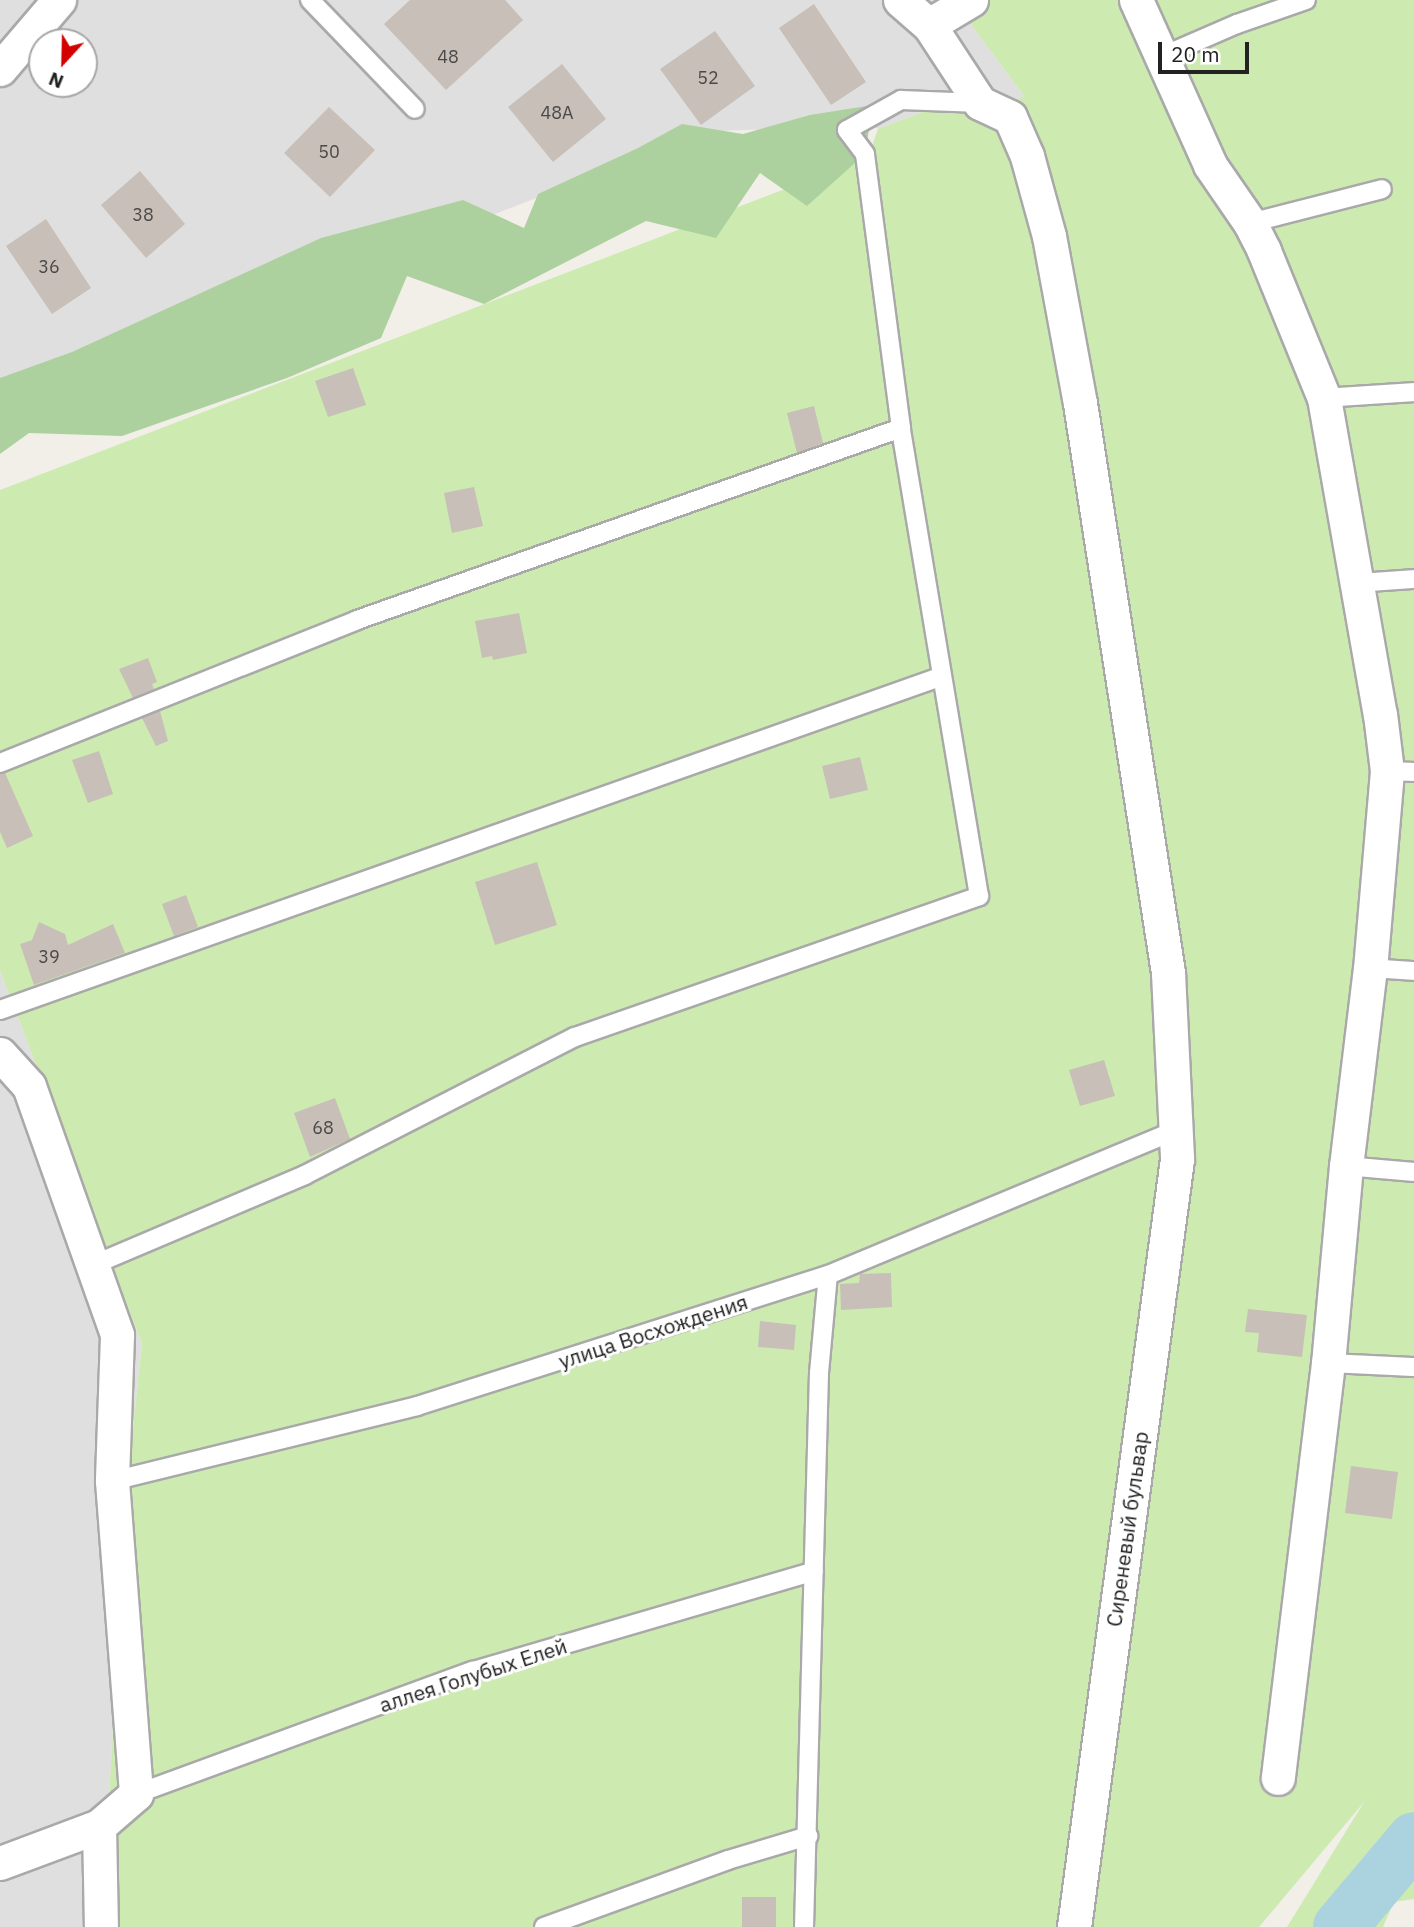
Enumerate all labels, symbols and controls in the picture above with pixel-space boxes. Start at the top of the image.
north arrow [28,28,98,98]
scale bar [1162,28,1253,72]
text: 20 m [1171,40,1220,68]
house number: 48 [437,46,459,68]
text: N [45,67,67,94]
house number: 52 [697,67,719,89]
house number: 48А [540,102,574,124]
house number: 50 [318,141,340,163]
house number: 38 [132,204,154,226]
house number: 36 [38,256,60,278]
house number: 39 [38,946,60,968]
house number: 68 [312,1117,334,1139]
street label: улица Восхождения [555,1289,751,1373]
street label: Сиреневый бульвар [1101,1430,1153,1628]
street label: аллея Голубых Елей [376,1633,570,1717]

